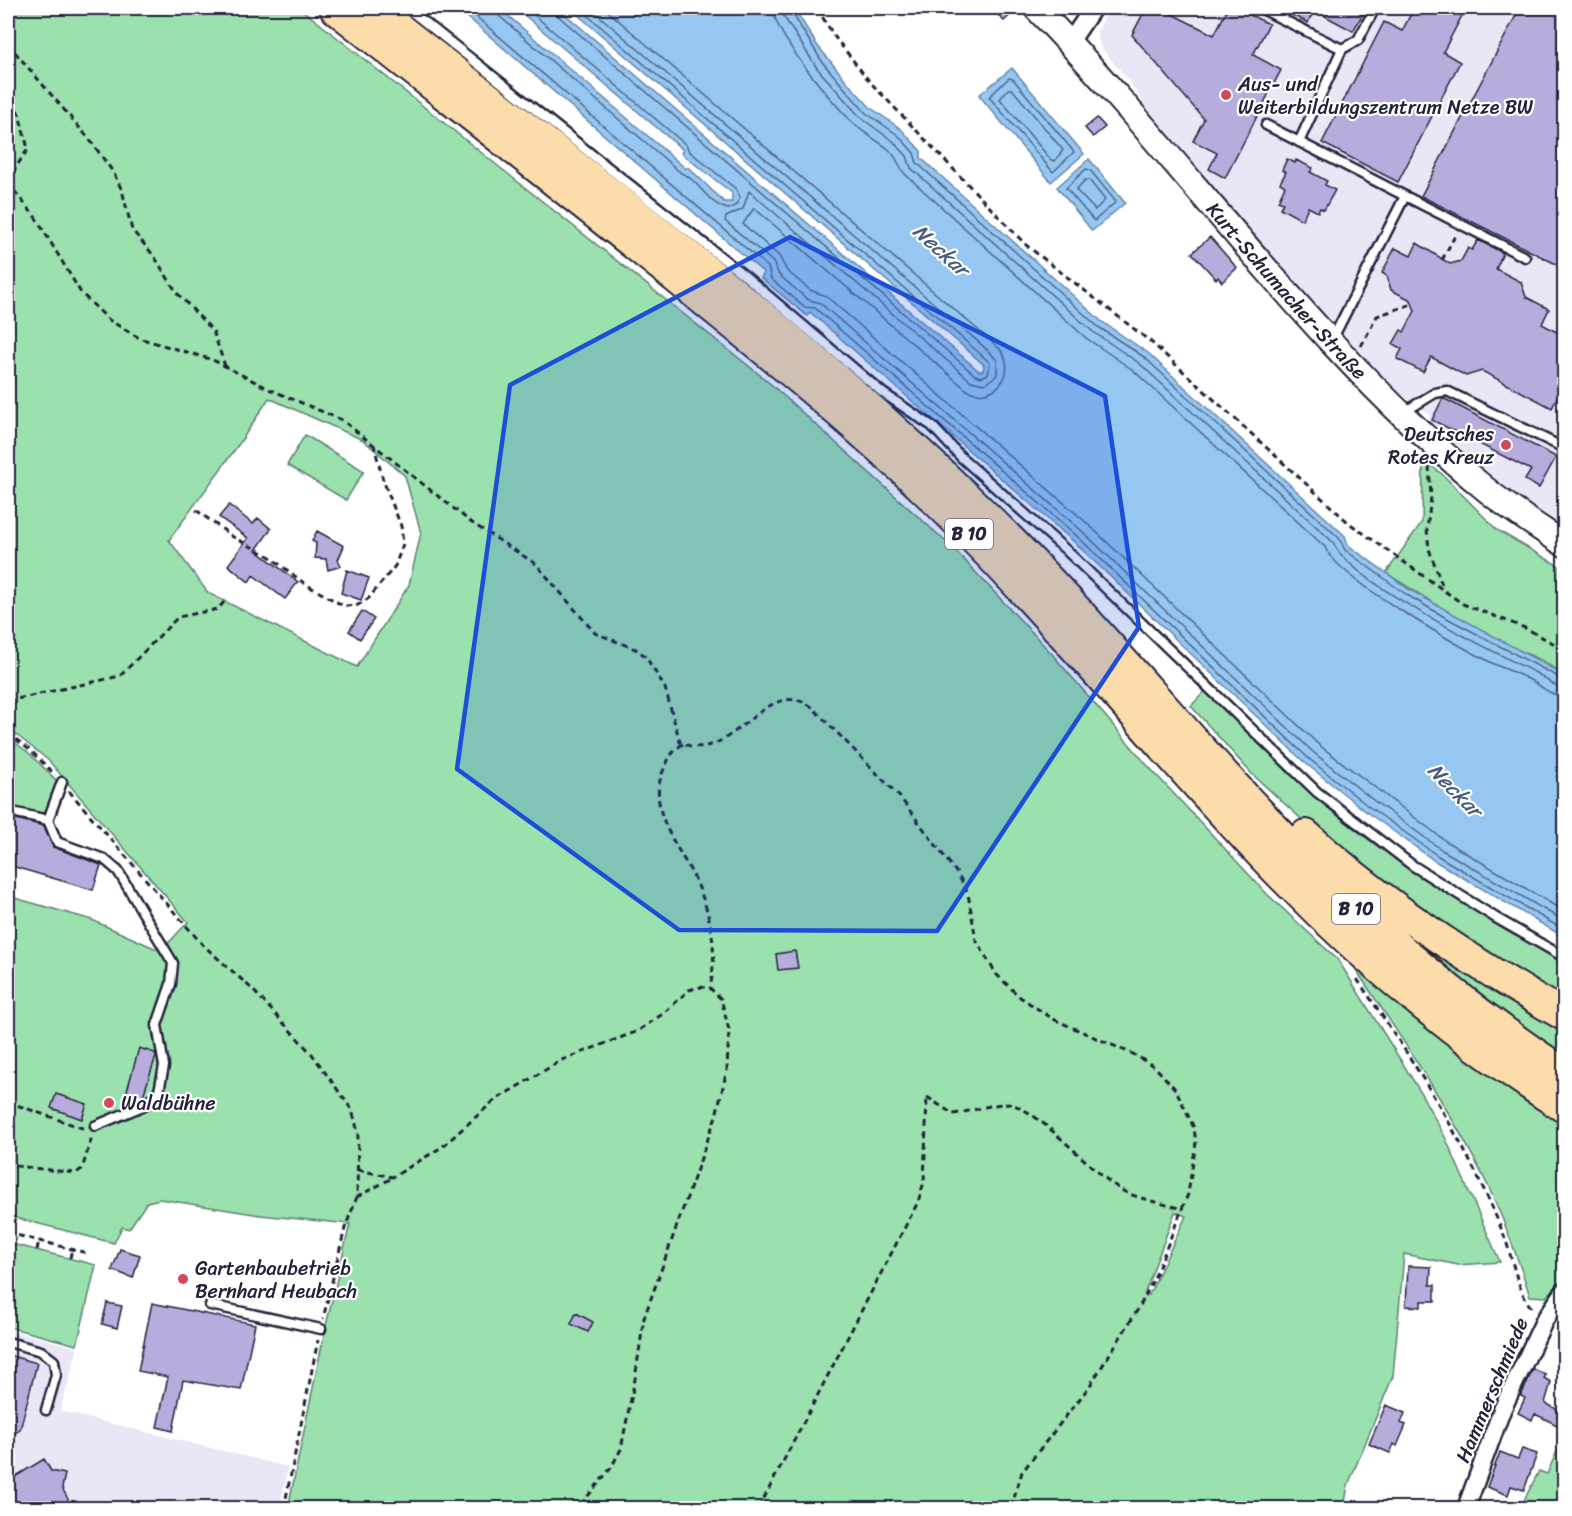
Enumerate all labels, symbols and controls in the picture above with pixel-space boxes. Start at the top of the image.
place label: Aus- und Weiterbildungszentrum Netze BW [1237,67,1533,125]
marker: Aus- und Weiterbildungszentrum Netze BW [1219,88,1233,102]
street label: Kurt-Schumacher-Straße [1198,194,1376,388]
water label: Neckar [904,214,981,289]
place label: Deutsches Rotes Kreuz [1388,417,1495,475]
marker: Deutsches Rotes Kreuz [1499,438,1513,452]
road number: B 10 [945,519,993,549]
water label: Neckar [1418,753,1494,829]
road number: B 10 [1332,894,1380,924]
place label: Waldbühne [121,1086,216,1121]
marker: Waldbühne [102,1096,116,1110]
place label: Gartenbaubetrieb Bernhard Heubach [195,1251,357,1309]
marker: Gartenbaubetrieb Bernhard Heubach [176,1272,190,1286]
street label: Hammerschmiede [1446,1312,1538,1468]

